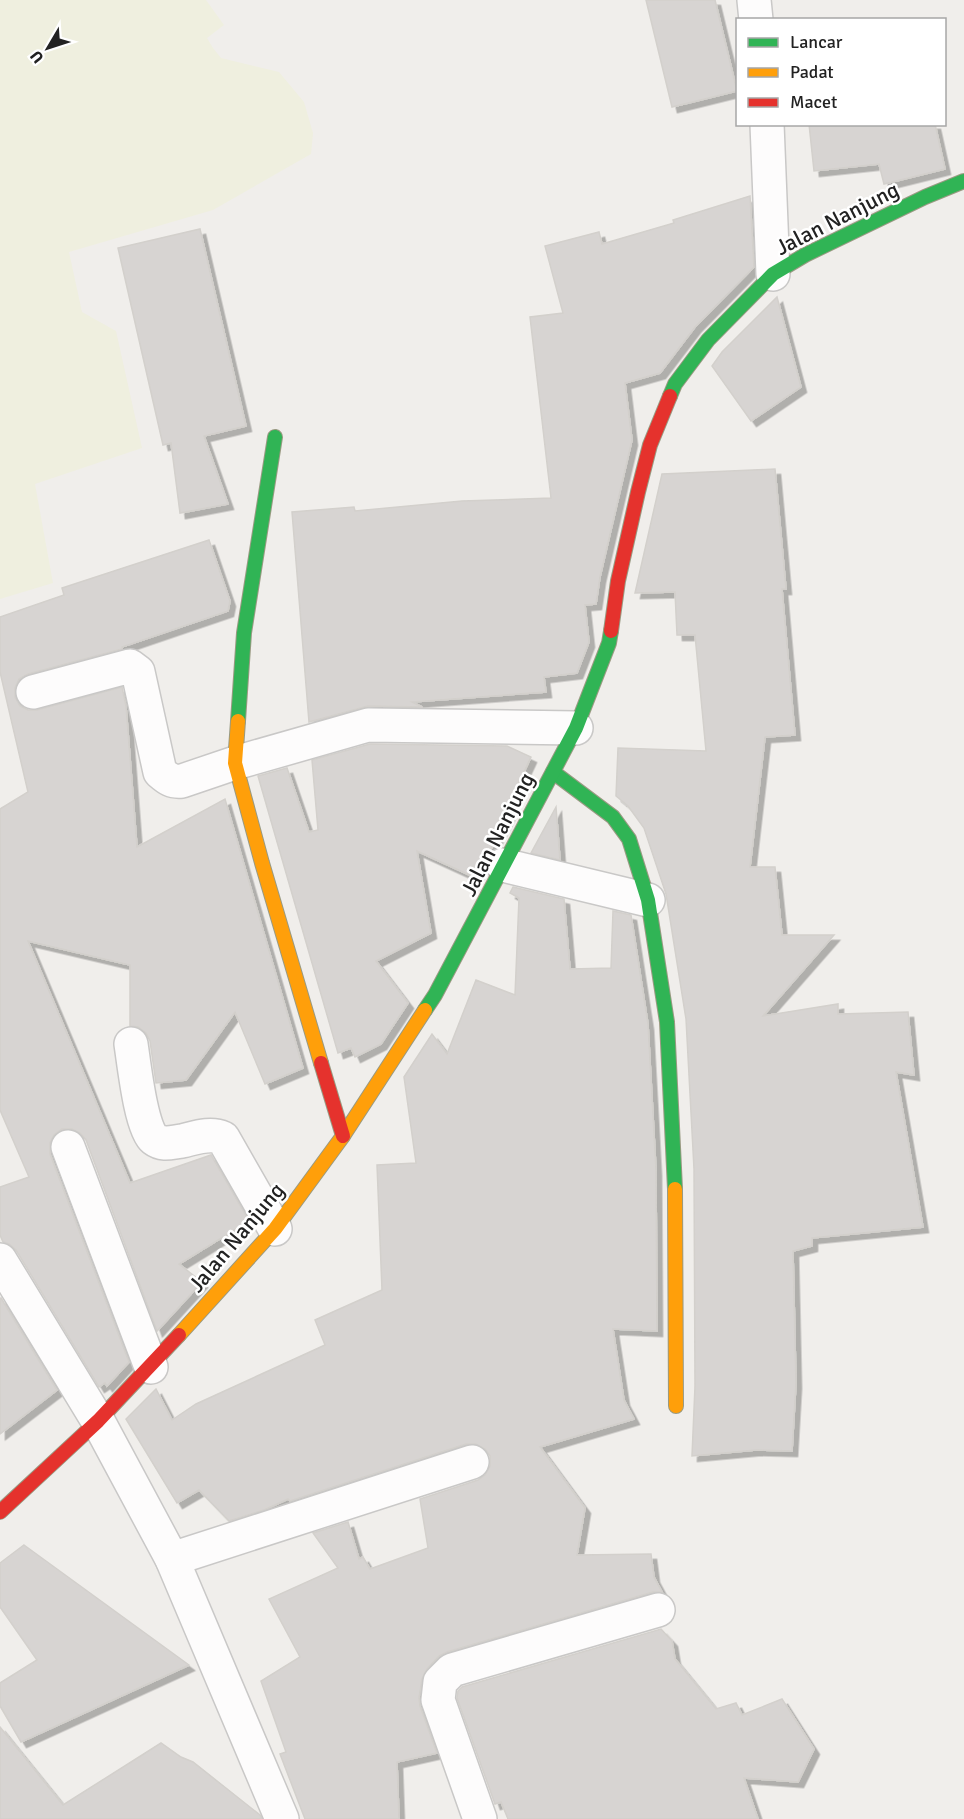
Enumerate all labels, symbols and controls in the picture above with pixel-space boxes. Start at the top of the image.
north arrow [18,18,78,78]
legend [736,18,946,126]
text: Lancar [790,31,843,53]
text: U [26,46,48,67]
text: Padat [790,61,834,83]
text: Macet [790,91,837,113]
street label: Jalan Nanjung [771,176,903,261]
street label: Jalan Nanjung [455,768,540,900]
street label: Jalan Nanjung [183,1177,290,1298]

